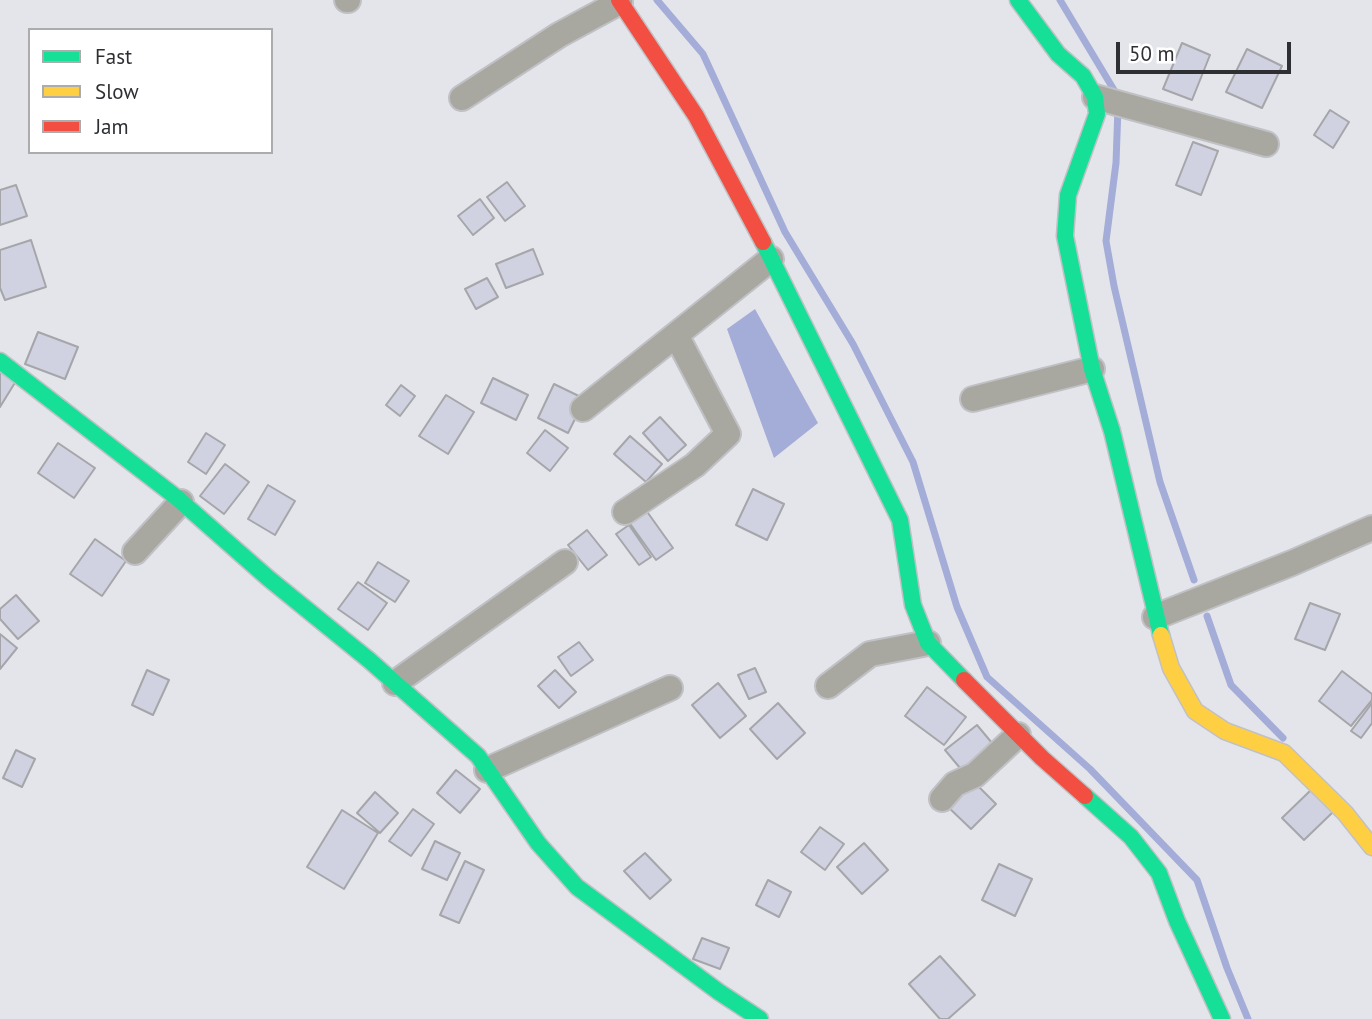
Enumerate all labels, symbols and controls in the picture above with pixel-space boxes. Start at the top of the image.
legend [28,28,273,154]
scale bar [1120,28,1295,72]
text: 50 m [1129,40,1175,67]
text: Fast [95,43,132,70]
text: Slow [95,78,139,105]
text: Jam [95,113,129,140]

